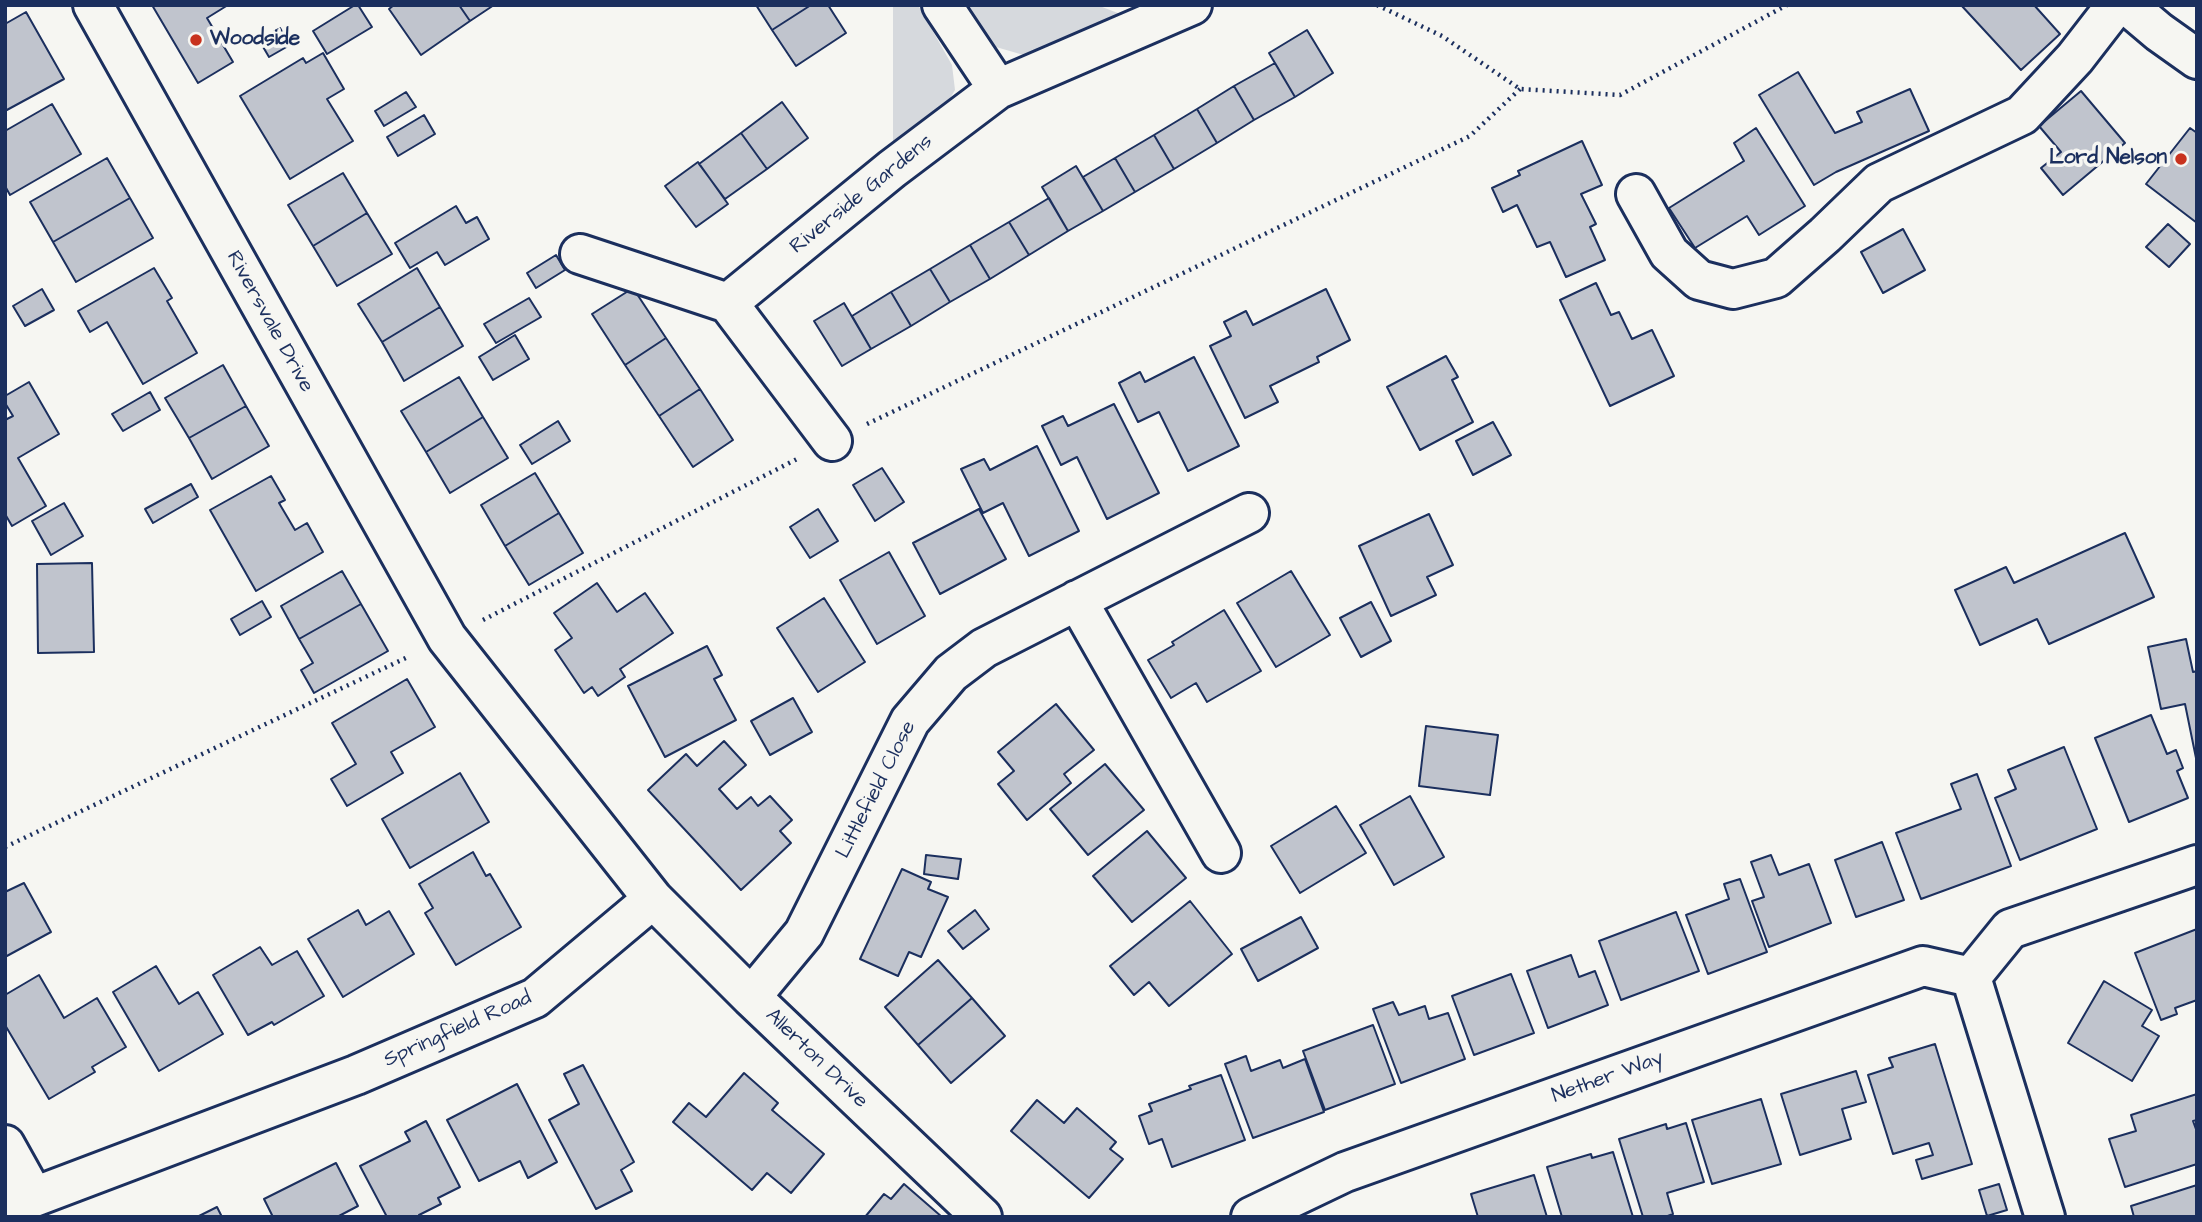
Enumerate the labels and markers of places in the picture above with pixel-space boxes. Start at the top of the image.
place label: Woodside [210,27,300,53]
marker: Woodside [188,32,204,48]
place label: Lord Nelson [2049,146,2167,172]
marker: Lord Nelson [2173,151,2189,167]

